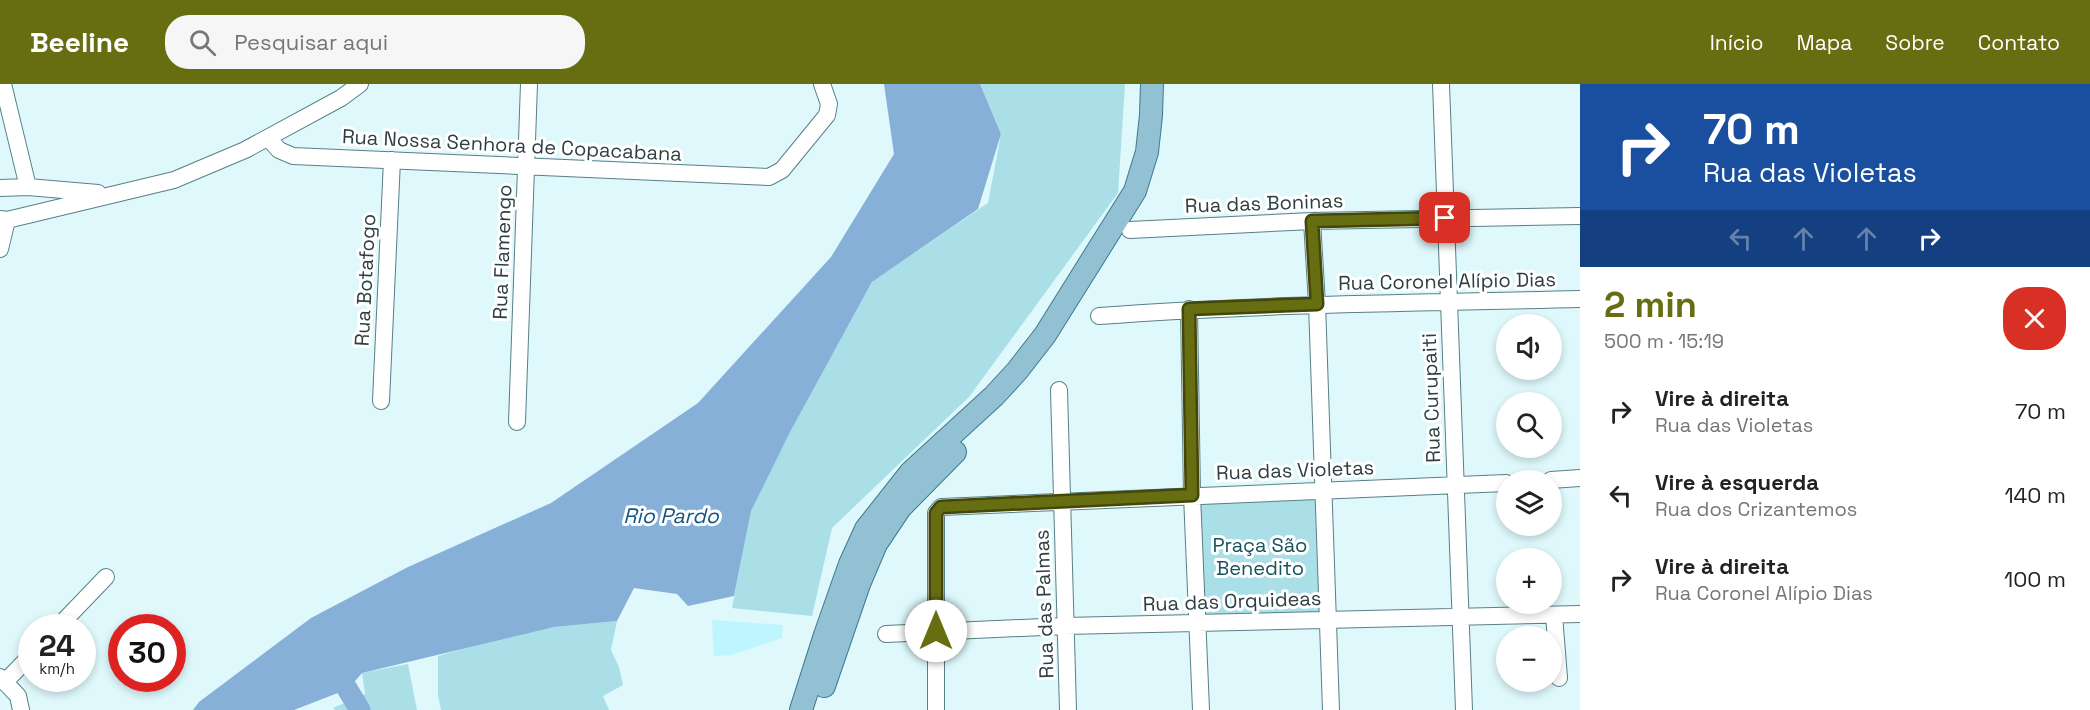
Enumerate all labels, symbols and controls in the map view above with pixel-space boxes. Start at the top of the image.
search box [165,15,585,69]
text: Beeline [30,24,129,60]
icon: search [186,26,219,59]
text: Pesquisar aqui [234,28,388,56]
text: Início [1710,29,1763,56]
text: Mapa [1796,29,1852,56]
text: Sobre [1885,29,1945,56]
text: Contato [1978,29,2060,56]
text: 70 m [1703,103,1800,156]
icon: right [1604,108,1682,186]
street label: Rua Nossa Senhora de Copacabana [341,123,683,167]
text: Rua das Violetas [1703,155,1917,190]
street label: Rua Flamengo [487,184,517,320]
street label: Rua das Boninas [1184,187,1344,219]
pin [1419,192,1470,243]
icon: arrive [1428,201,1461,234]
street label: Rua Botafogo [349,213,381,347]
icon: left [1724,222,1757,255]
icon: ahead [1787,222,1820,255]
icon: ahead [1850,222,1883,255]
icon: right [1913,222,1946,255]
street label: Rua Coronel Alípio Dias [1338,266,1556,296]
text: 2 min [1604,282,1697,328]
button: close [2003,287,2066,350]
map controls [1496,314,1562,692]
button: sound [1496,314,1562,380]
text: 500 m · 15:19 [1604,328,1724,354]
street label: Rua Curupaiti [1416,333,1446,463]
text: Vire à direita [1655,384,1789,412]
button: search [1496,392,1562,458]
icon: right [1604,395,1637,428]
text: 70 m [2015,397,2066,425]
text: Rua das Violetas [1655,412,1813,438]
street label: Rua das Violetas [1215,454,1375,486]
text: Vire à esquerda [1655,468,1819,496]
button: layers [1496,470,1562,536]
icon: left [1604,479,1637,512]
text: 140 m [2004,481,2066,509]
text: Rua dos Crizantemos [1655,496,1857,522]
water label: Rio Pardo [623,502,720,529]
street label: Rua das Palmas [1028,529,1060,679]
park label: Praça São Benedito [1213,532,1307,581]
button: + [1496,548,1562,614]
text: Vire à direita [1655,552,1789,580]
icon: right [1604,563,1637,596]
text: 100 m [2004,565,2066,593]
text: Rua Coronel Alípio Dias [1655,580,1873,606]
street label: Rua das Orquideas [1142,585,1322,617]
position arrow [904,599,968,663]
speed limit sign: 30 [108,614,186,692]
text: 24 [39,626,75,665]
button: − [1496,626,1562,692]
text: km/h [39,659,75,678]

